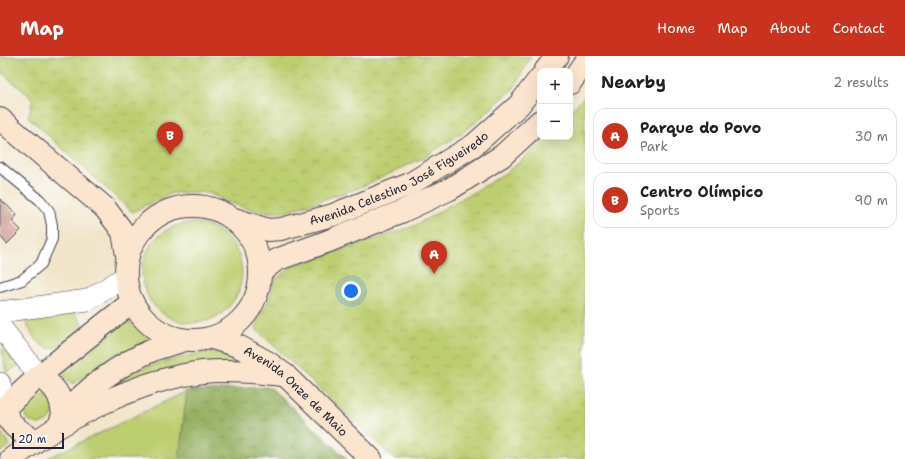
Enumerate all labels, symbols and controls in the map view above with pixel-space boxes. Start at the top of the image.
text: Map [20,16,64,41]
text: Home [657,19,696,37]
text: Map [718,19,748,37]
text: About [770,19,811,37]
text: Contact [833,19,885,37]
map controls [537,68,573,140]
button: + [537,68,573,104]
text: Nearby [601,71,666,93]
text: 2 results [833,74,889,91]
button: − [537,104,573,140]
text: Parque do Povo [640,118,761,138]
pin: B [157,122,183,155]
street label: Avenida Celestino José Figueiredo [308,128,492,229]
text: A [610,128,620,145]
text: 30 m [854,128,888,145]
text: Park [640,138,668,155]
text: Centro Olímpico [640,182,763,202]
text: B [611,192,619,209]
text: 90 m [854,192,888,209]
text: Sports [640,202,680,219]
pin: A [421,241,447,274]
your location [341,281,361,301]
street label: Avenida Onze de Maio [241,343,351,440]
scale bar [12,431,64,450]
text: 20 m [18,432,46,447]

